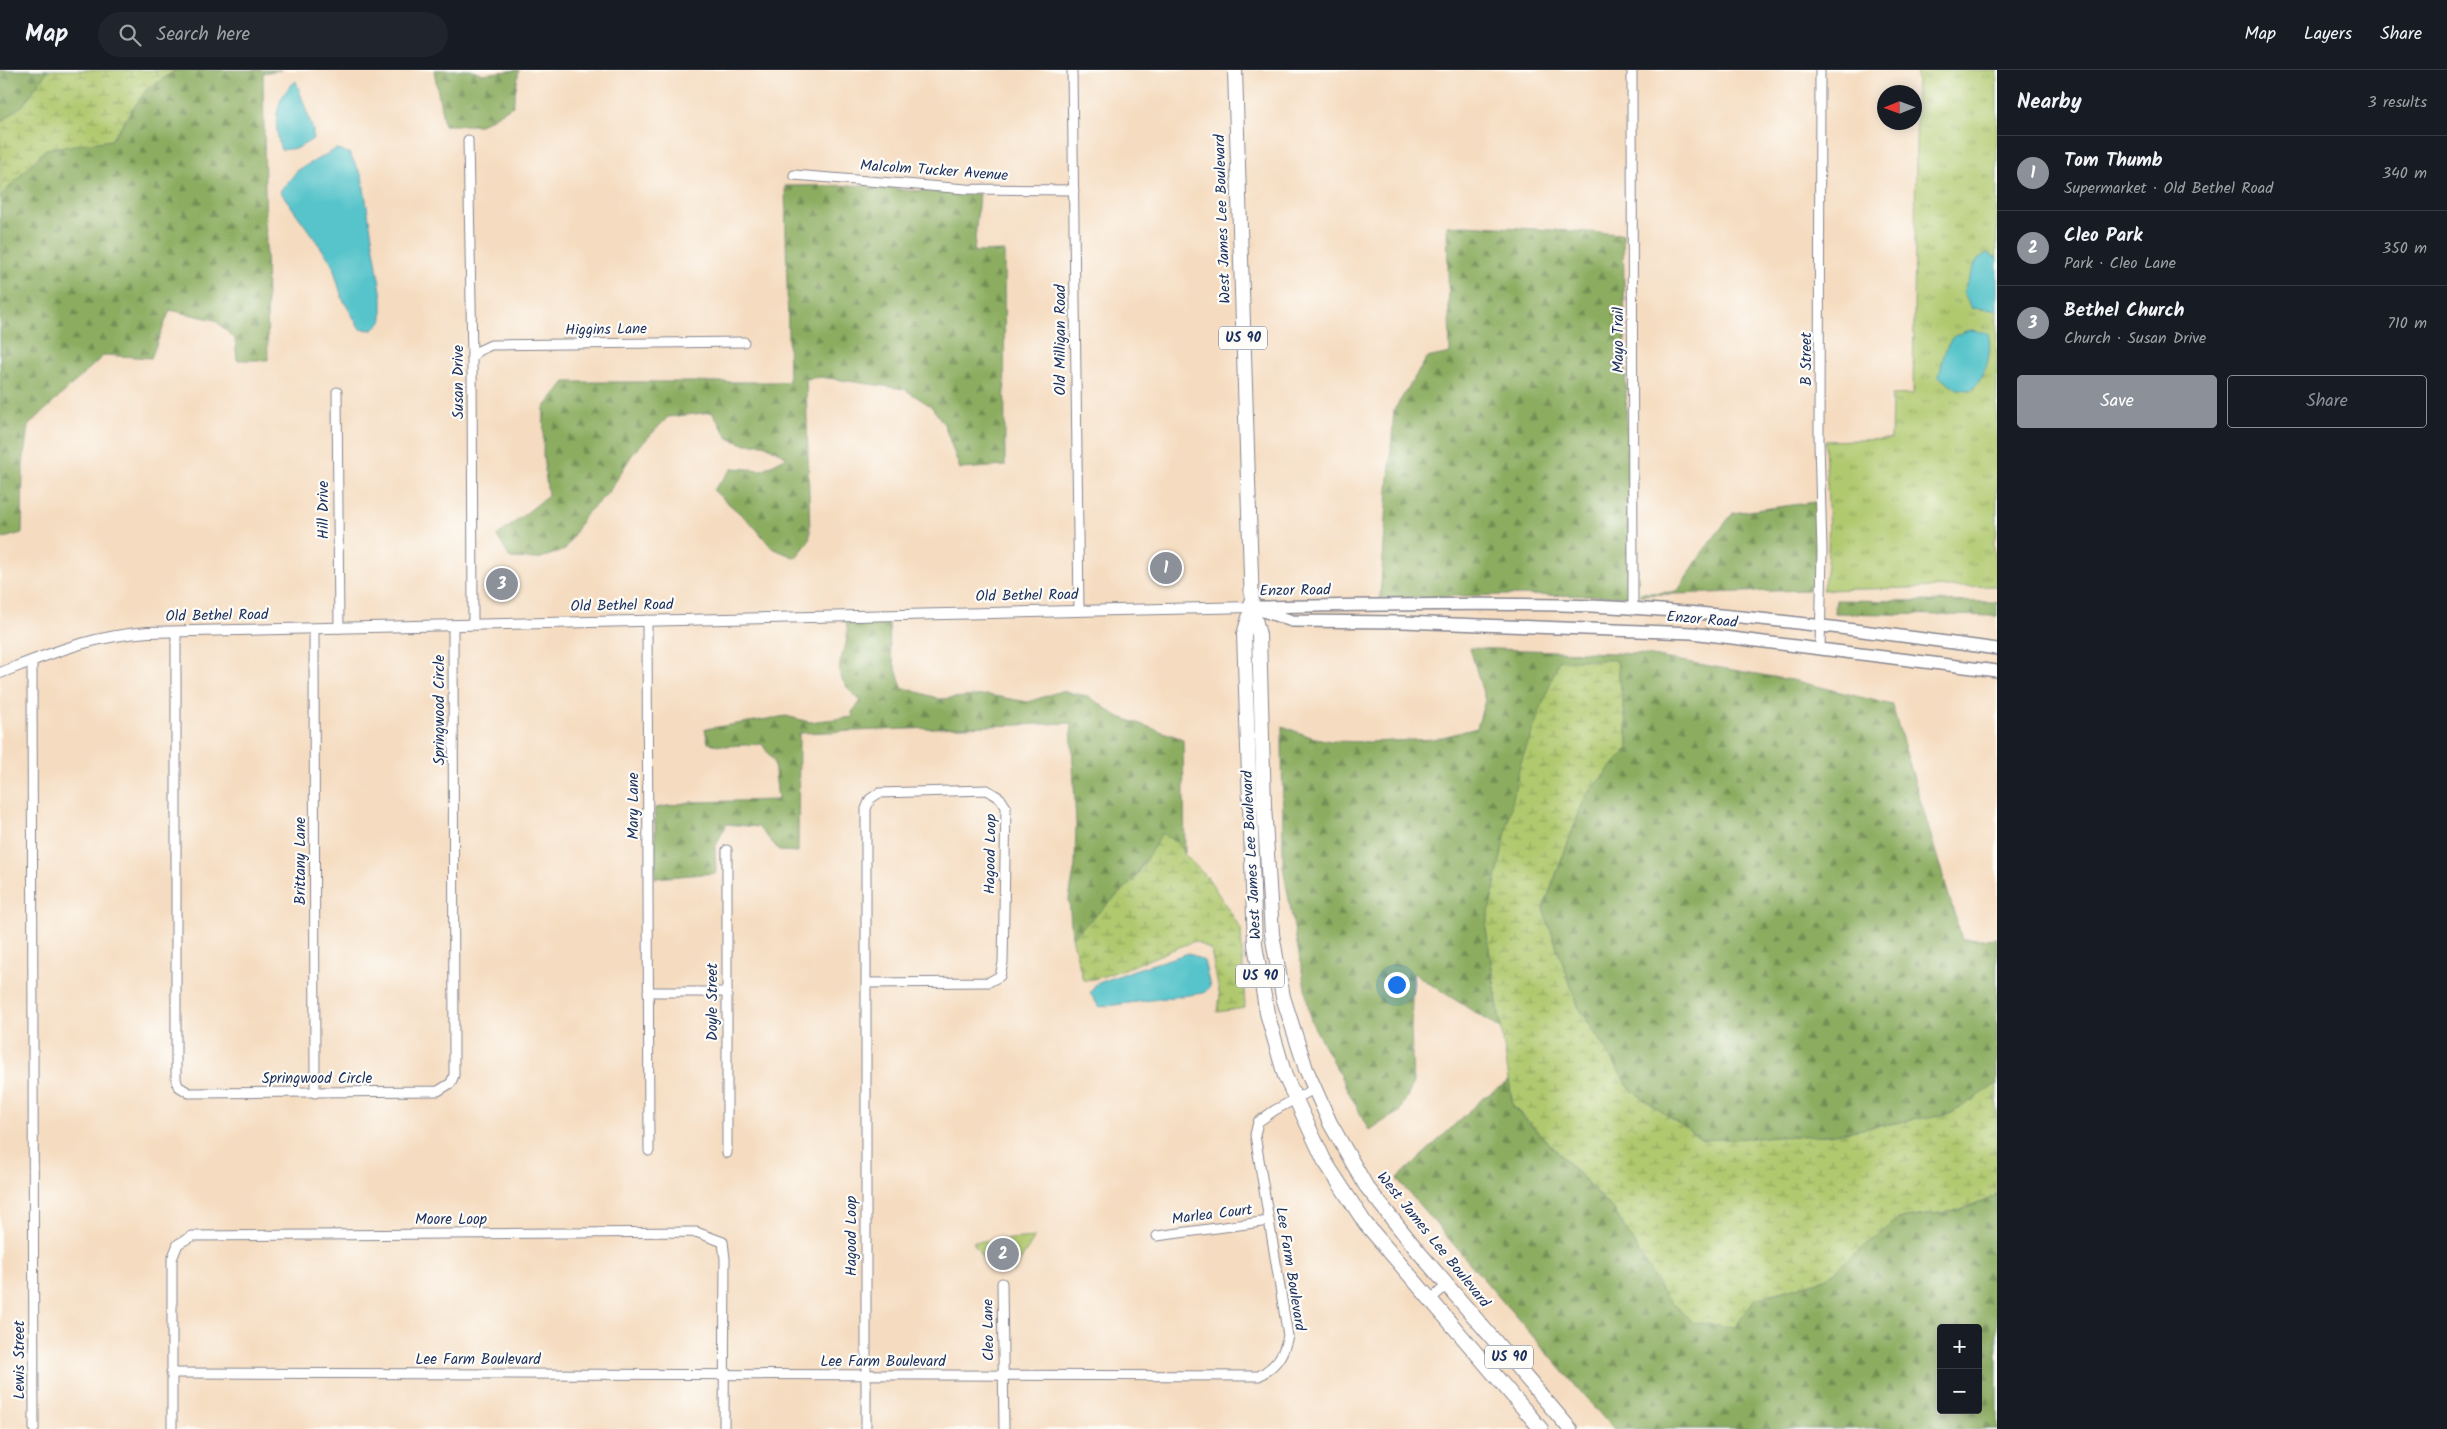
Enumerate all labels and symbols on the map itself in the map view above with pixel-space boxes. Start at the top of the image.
north arrow [1877,85,1922,130]
street label: West James Lee Boulevard [1208,133,1238,304]
street label: Malcolm Tucker Avenue [859,154,1009,188]
street label: Old Milligan Road [1049,284,1073,395]
street label: Mayo Trail [1607,307,1631,373]
street label: Higgins Lane [565,317,647,343]
road number: US 90 [1219,326,1267,350]
street label: B Street [1795,332,1819,386]
street label: Susan Drive [447,345,471,419]
street label: Hill Drive [312,481,336,539]
pin: 1 [1150,549,1182,587]
pin: 3 [486,565,518,603]
street label: Enzor Road [1259,578,1331,604]
street label: Old Bethel Road [975,583,1079,609]
street label: Old Bethel Road [570,593,674,619]
street label: Old Bethel Road [165,603,269,629]
street label: Enzor Road [1665,605,1739,635]
street label: Springwood Circle [428,654,452,765]
street label: West James Lee Boulevard [1236,769,1268,940]
street label: Mary Lane [622,772,646,839]
street label: Hagood Loop [978,814,1004,894]
street label: Brittany Lane [289,817,313,905]
street label: Doyle Street [701,963,725,1041]
road number: US 90 [1236,964,1284,988]
your location [1384,972,1410,998]
street label: Springwood Circle [262,1067,373,1091]
street label: West James Lee Boulevard [1370,1167,1496,1314]
street label: Hagood Loop [840,1196,864,1276]
street label: Marlea Court [1170,1198,1254,1232]
street label: Lee Farm Boulevard [1268,1205,1312,1333]
street label: Moore Loop [415,1208,487,1232]
pin: 2 [987,1235,1019,1273]
street label: Cleo Lane [976,1298,1002,1361]
street label: Lewis Street [8,1320,32,1400]
road number: US 90 [1485,1345,1533,1368]
street label: Lee Farm Boulevard [415,1348,541,1372]
street label: Lee Farm Boulevard [820,1350,946,1374]

